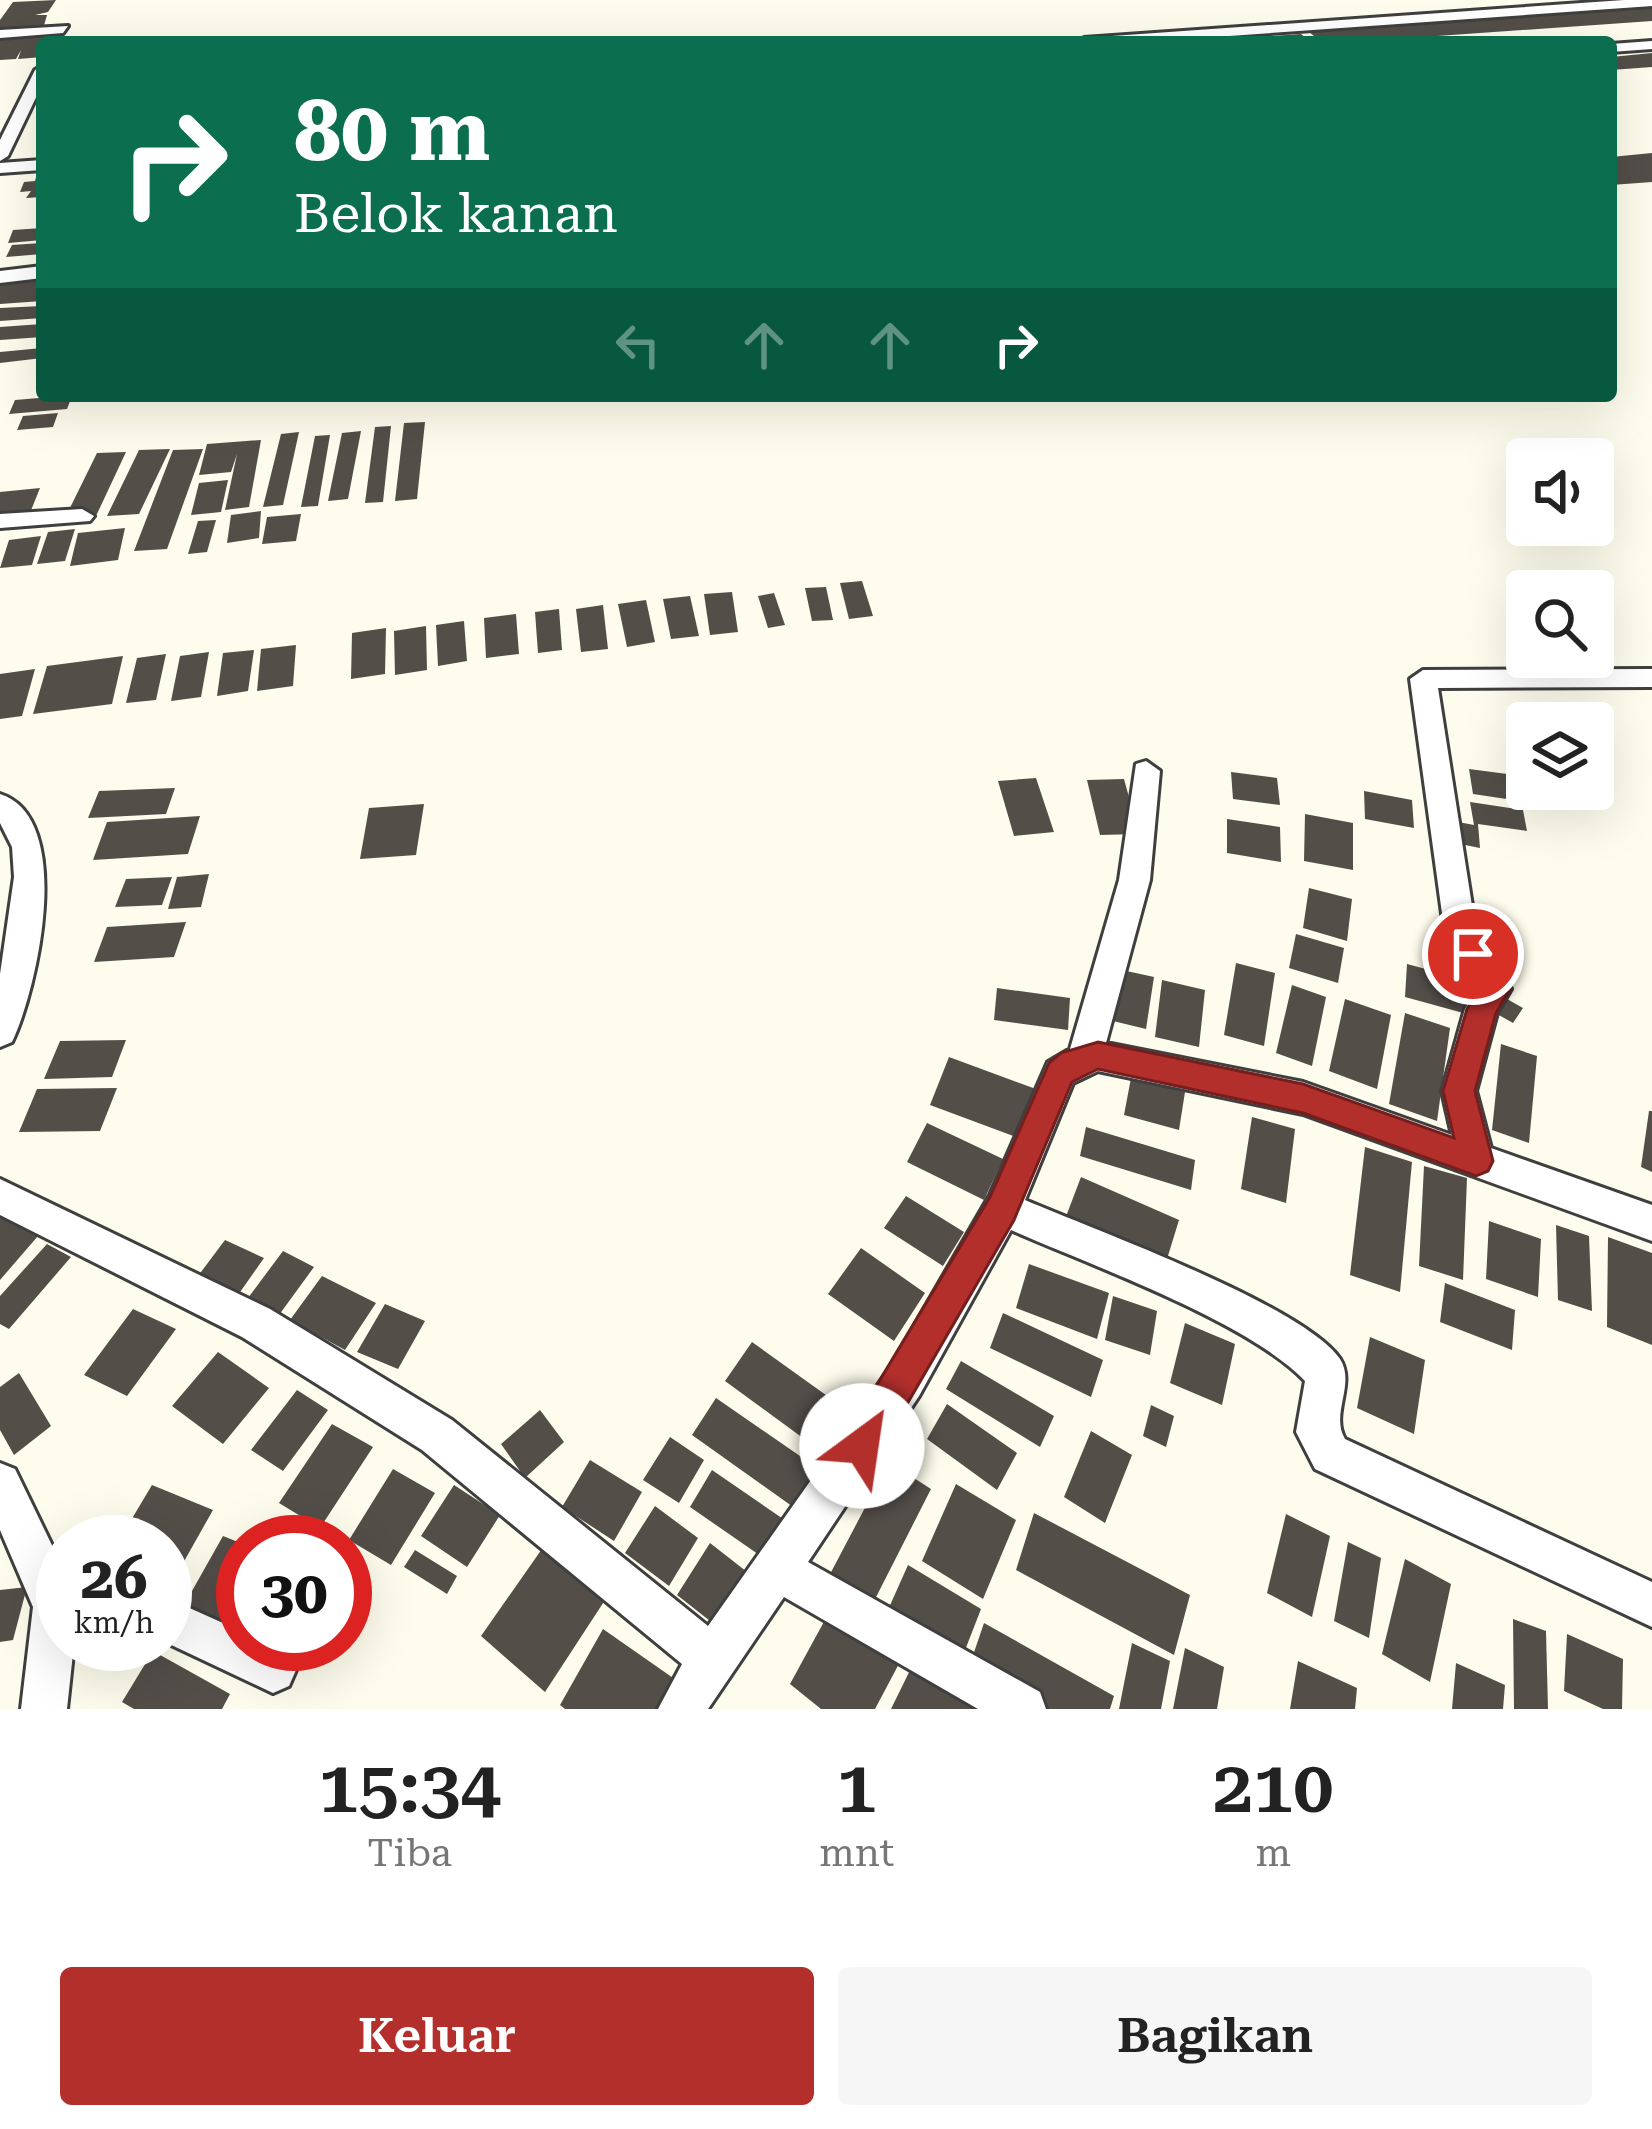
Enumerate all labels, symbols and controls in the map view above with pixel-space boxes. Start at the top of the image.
text: 80 m [294,82,490,180]
icon: right [96,84,252,240]
text: Belok kanan [294,182,618,245]
icon: left [605,312,671,378]
icon: ahead [731,312,797,378]
icon: ahead [857,312,923,378]
icon: right [983,312,1049,378]
map controls [1506,438,1614,810]
button: sound [1506,438,1614,546]
button: search [1506,570,1614,678]
button: layers [1506,702,1614,810]
pin [1422,903,1524,1005]
icon: arrive [1440,921,1506,987]
position arrow [799,1383,925,1509]
speed limit sign: 30 [216,1515,372,1671]
text: 26 [80,1542,148,1613]
text: km/h [74,1605,154,1640]
text: 15:34 [318,1745,501,1830]
text: 1 [837,1745,877,1830]
text: 210 [1213,1745,1334,1830]
text: Tiba [367,1830,452,1876]
text: mnt [819,1830,894,1876]
text: m [1255,1830,1291,1876]
button: Keluar [60,1967,814,2105]
button: Bagikan [838,1967,1592,2105]

